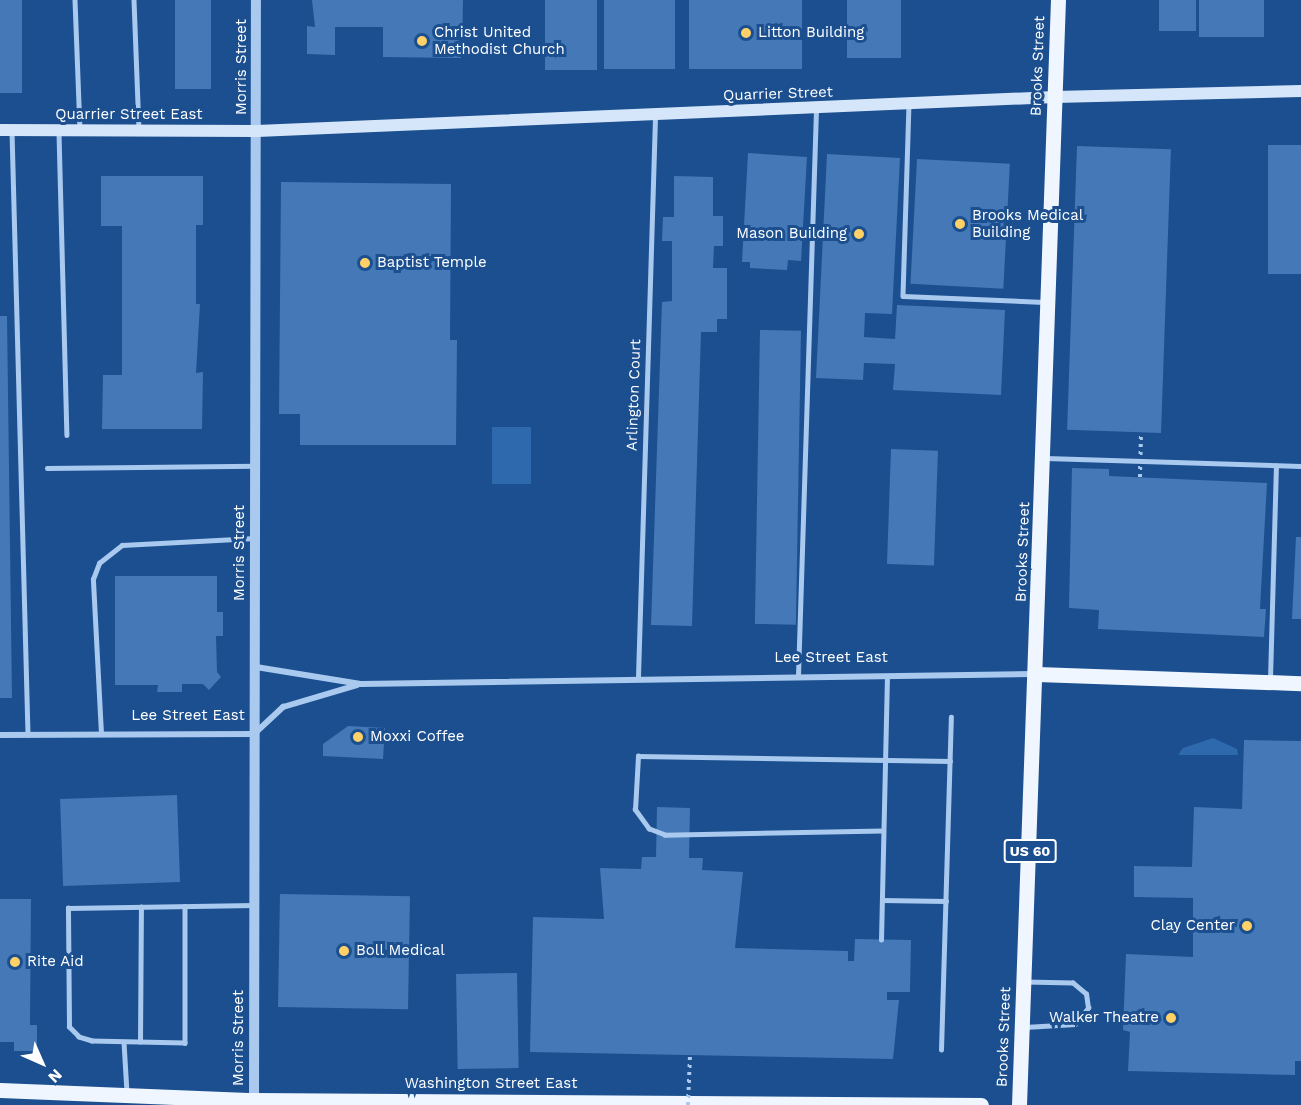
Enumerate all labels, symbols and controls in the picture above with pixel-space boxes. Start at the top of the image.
street label: Brooks Street [1027,16,1049,116]
street label: Morris Street [233,19,251,115]
place label: Christ United Methodist Church [434,23,565,58]
place label: Litton Building [758,24,864,42]
marker: Litton Building [739,26,753,40]
marker: Christ United Methodist Church [415,34,429,48]
street label: Quarrier Street [723,83,833,105]
street label: Quarrier Street East [55,106,203,124]
place label: Brooks Medical Building [972,206,1083,241]
marker: Brooks Medical Building [953,217,967,231]
place label: Mason Building [736,225,847,243]
marker: Mason Building [852,227,866,241]
place label: Baptist Temple [377,254,487,272]
marker: Baptist Temple [358,256,372,270]
street label: Arlington Court [623,339,645,451]
street label: Brooks Street [1012,502,1034,602]
street label: Morris Street [231,505,249,601]
street label: Lee Street East [774,649,888,667]
street label: Lee Street East [131,707,245,725]
place label: Moxxi Coffee [370,728,465,746]
marker: Moxxi Coffee [351,730,365,744]
road number: US 60 [1003,840,1057,862]
place label: Clay Center [1150,917,1235,935]
marker: Clay Center [1240,919,1254,933]
place label: Boll Medical [356,942,445,960]
marker: Boll Medical [337,944,351,958]
place label: Rite Aid [27,953,84,971]
marker: Rite Aid [8,955,22,969]
street label: Brooks Street [993,987,1015,1087]
street label: Morris Street [230,990,248,1086]
place label: Walker Theatre [1048,1009,1159,1027]
marker: Walker Theatre [1164,1011,1178,1025]
north arrow [12,1033,72,1093]
text: N [44,1065,66,1087]
street label: Washington Street East [405,1075,577,1093]

